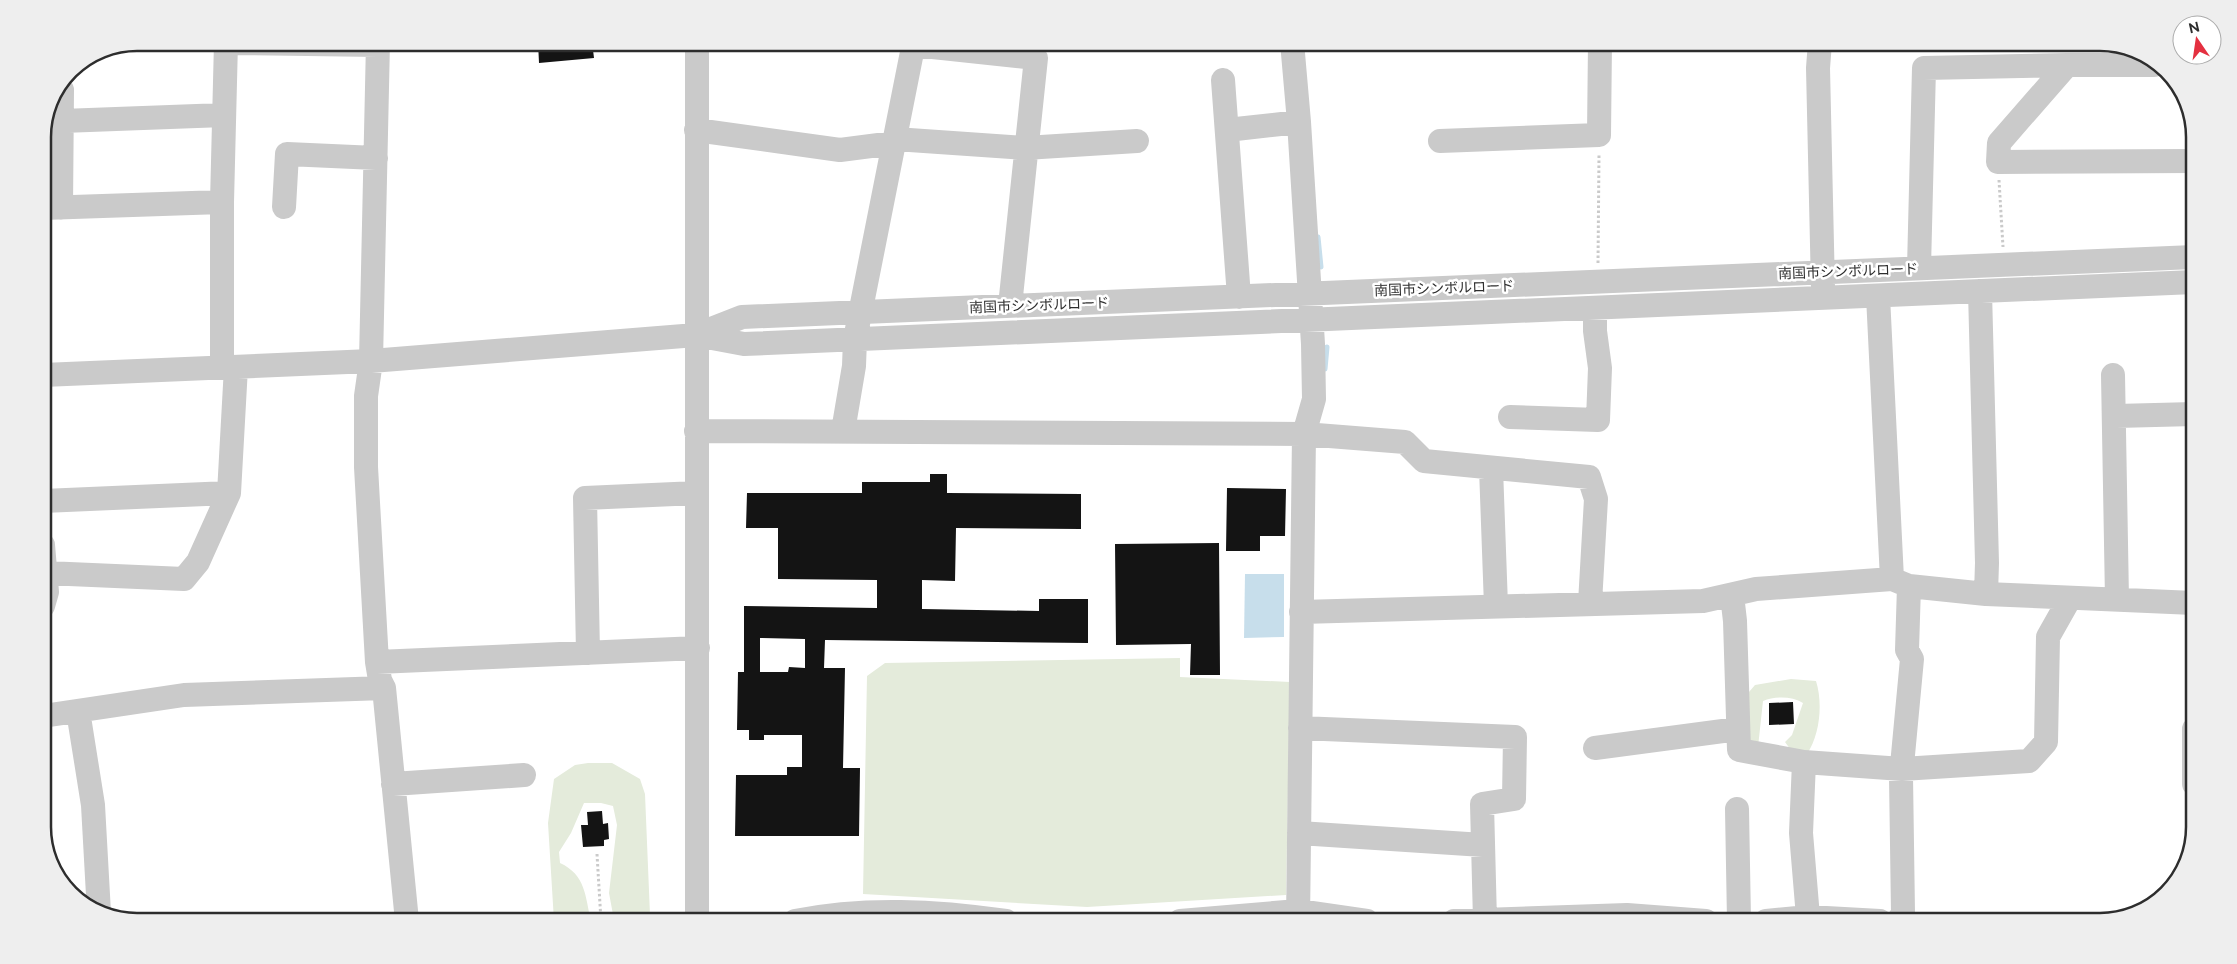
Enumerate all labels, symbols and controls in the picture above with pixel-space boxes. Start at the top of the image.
north arrow [2172,15,2222,65]
text: N [2187,18,2201,36]
street label: 南国市シンボルロード [1778,261,1918,281]
street label: 南国市シンボルロード [1374,278,1514,298]
street label: 南国市シンボルロード [969,295,1109,315]

